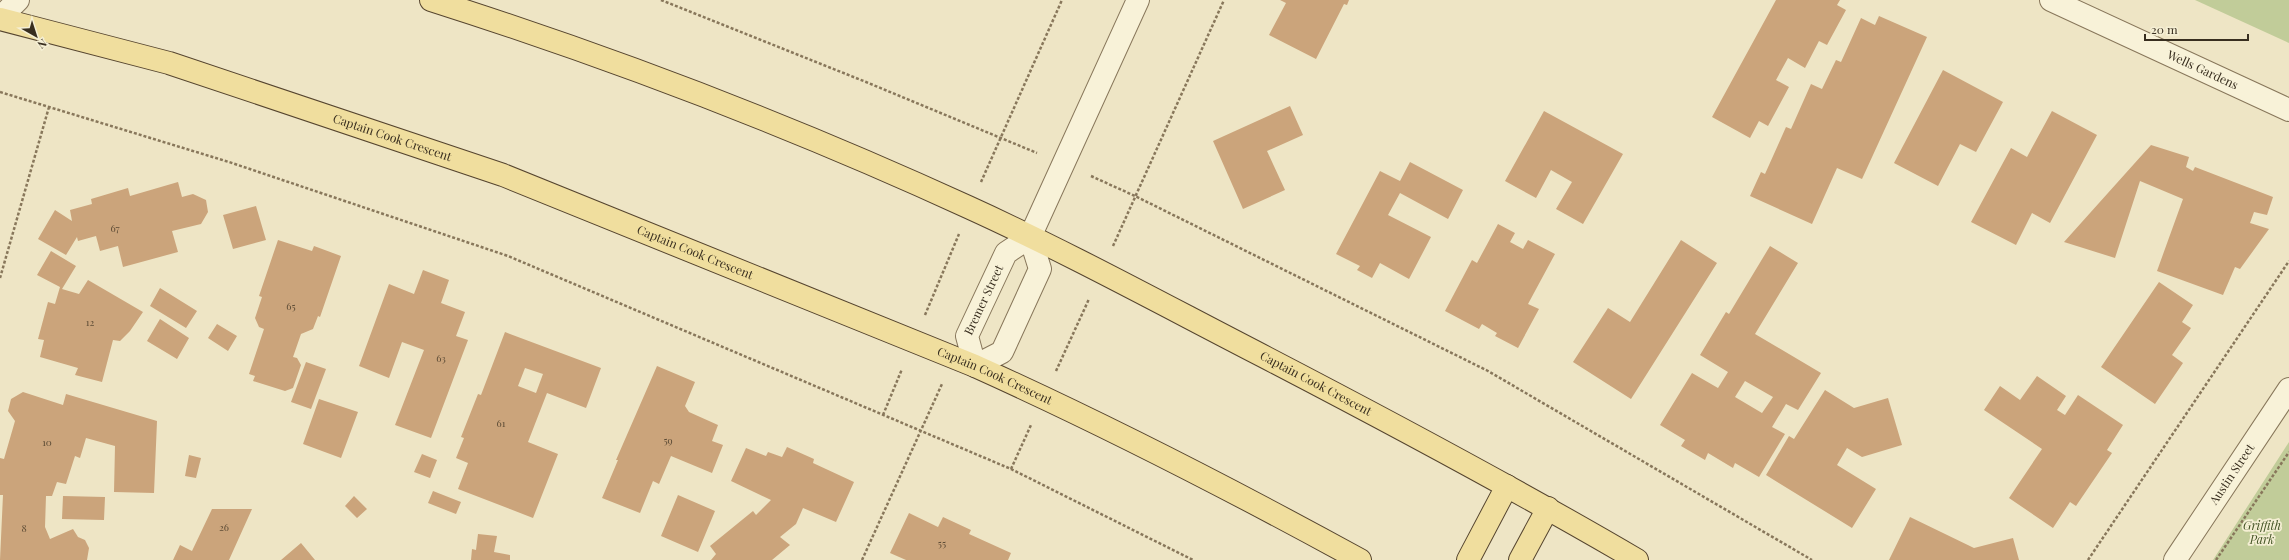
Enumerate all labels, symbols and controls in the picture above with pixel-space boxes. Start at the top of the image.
north arrow [16,16,56,56]
scale bar [2145,16,2248,42]
text: 20 m [2151,21,2178,37]
text: N [35,36,50,53]
street label: Wells Gardens [2164,45,2241,92]
street label: Captain Cook Crescent [331,110,455,164]
house number: 67 [110,221,120,235]
street label: Captain Cook Crescent [635,221,757,283]
street label: Bremer Street [960,261,1007,337]
house number: 65 [286,299,296,313]
house number: 12 [86,315,94,329]
street label: Captain Cook Crescent [935,343,1056,408]
street label: Captain Cook Crescent [1258,347,1376,419]
house number: 63 [436,351,446,365]
house number: 61 [497,416,506,430]
house number: 59 [663,433,673,447]
house number: 10 [42,435,52,449]
street label: Austin Street [2205,440,2258,508]
park label: Griffith Park [2243,517,2281,547]
house number: 26 [219,520,229,534]
house number: 8 [21,521,27,535]
house number: 55 [938,536,946,550]

